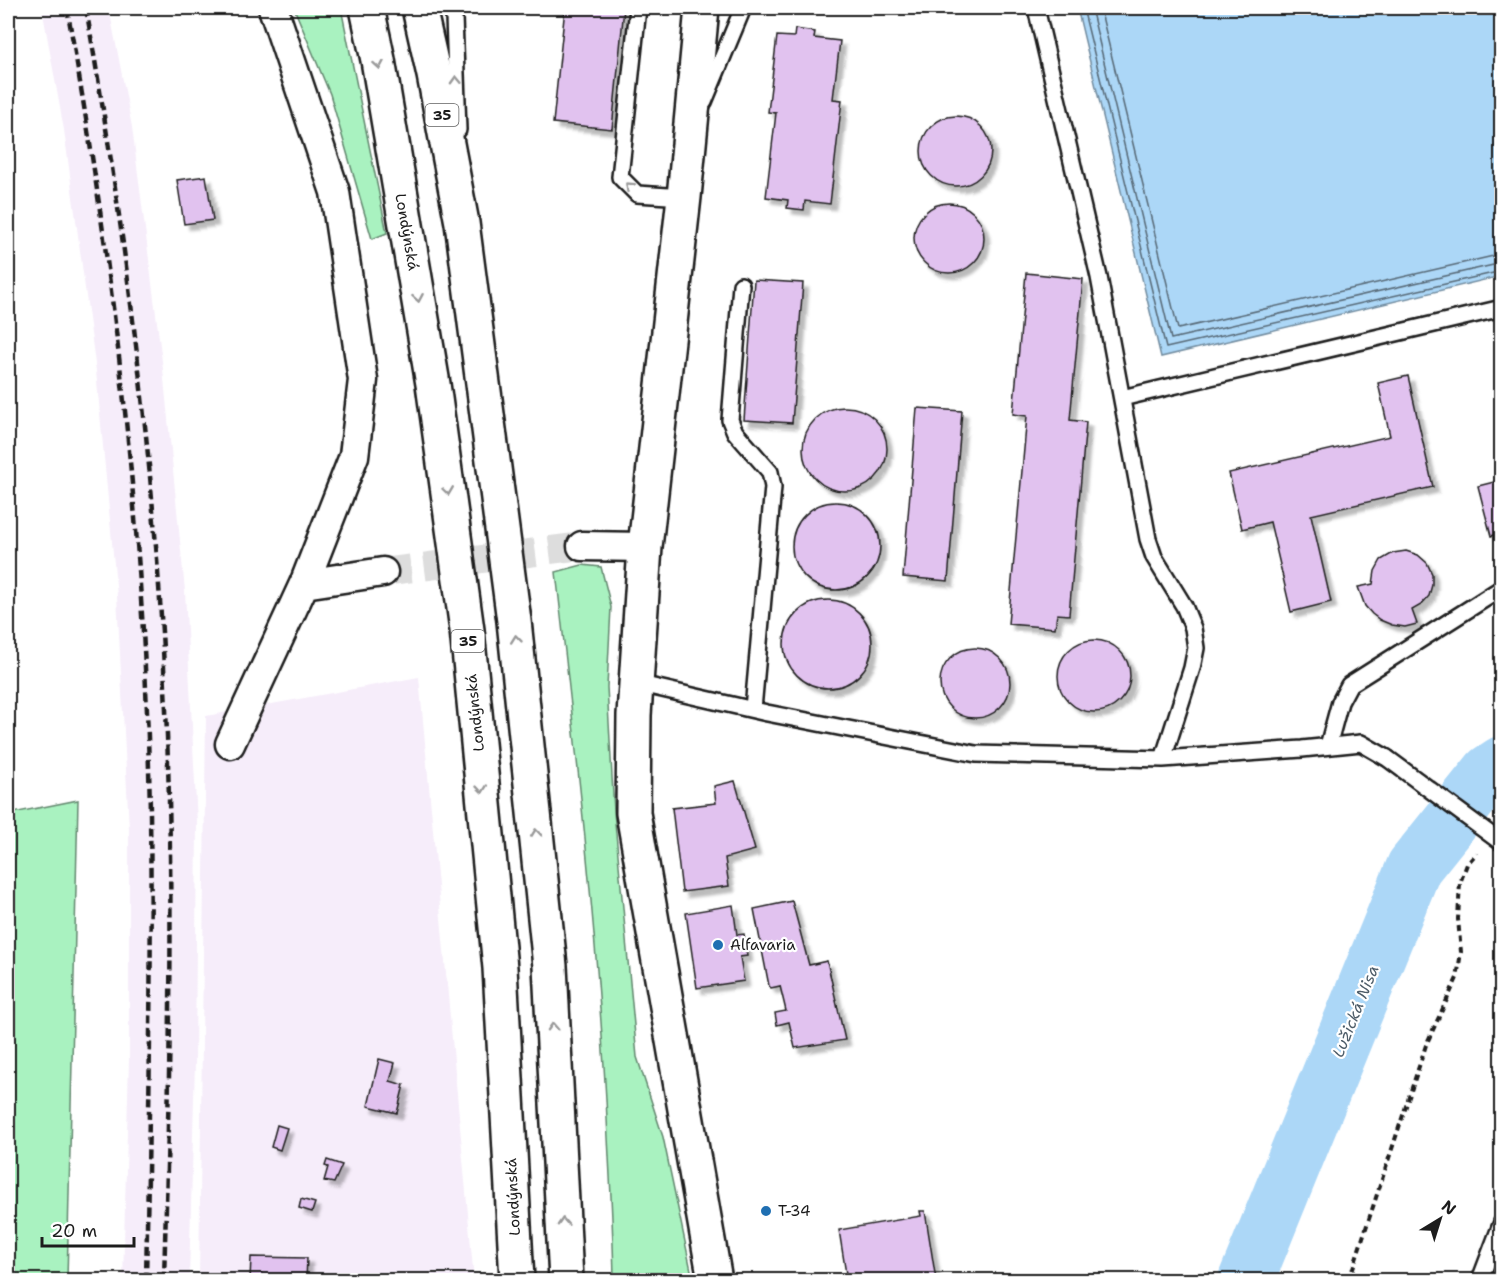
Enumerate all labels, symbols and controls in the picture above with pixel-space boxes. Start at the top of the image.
one-way arrow [372,59,385,69]
one-way arrow [450,76,463,85]
road number: 35 [426,104,458,126]
one-way arrow [625,182,636,193]
street label: Londýnská [390,192,424,273]
one-way arrow [412,294,424,303]
one-way arrow [441,487,453,496]
road number: 35 [452,630,484,652]
one-way arrow [510,635,523,644]
street label: Londýnská [461,673,489,753]
one-way arrow [475,785,488,794]
one-way arrow [530,829,543,838]
place label: Alfavaria [730,935,796,955]
marker: Alfavaria [711,938,725,952]
water label: Lužická Nisa [1327,962,1384,1060]
one-way arrow [547,1023,560,1032]
street label: Londýnská [501,1157,525,1236]
north arrow [1410,1189,1470,1249]
text: N [1437,1195,1460,1220]
place label: T-34 [778,1201,810,1221]
marker: T-34 [759,1204,773,1218]
scale bar [42,1210,134,1248]
one-way arrow [556,1218,569,1227]
text: 20 m [51,1219,97,1243]

